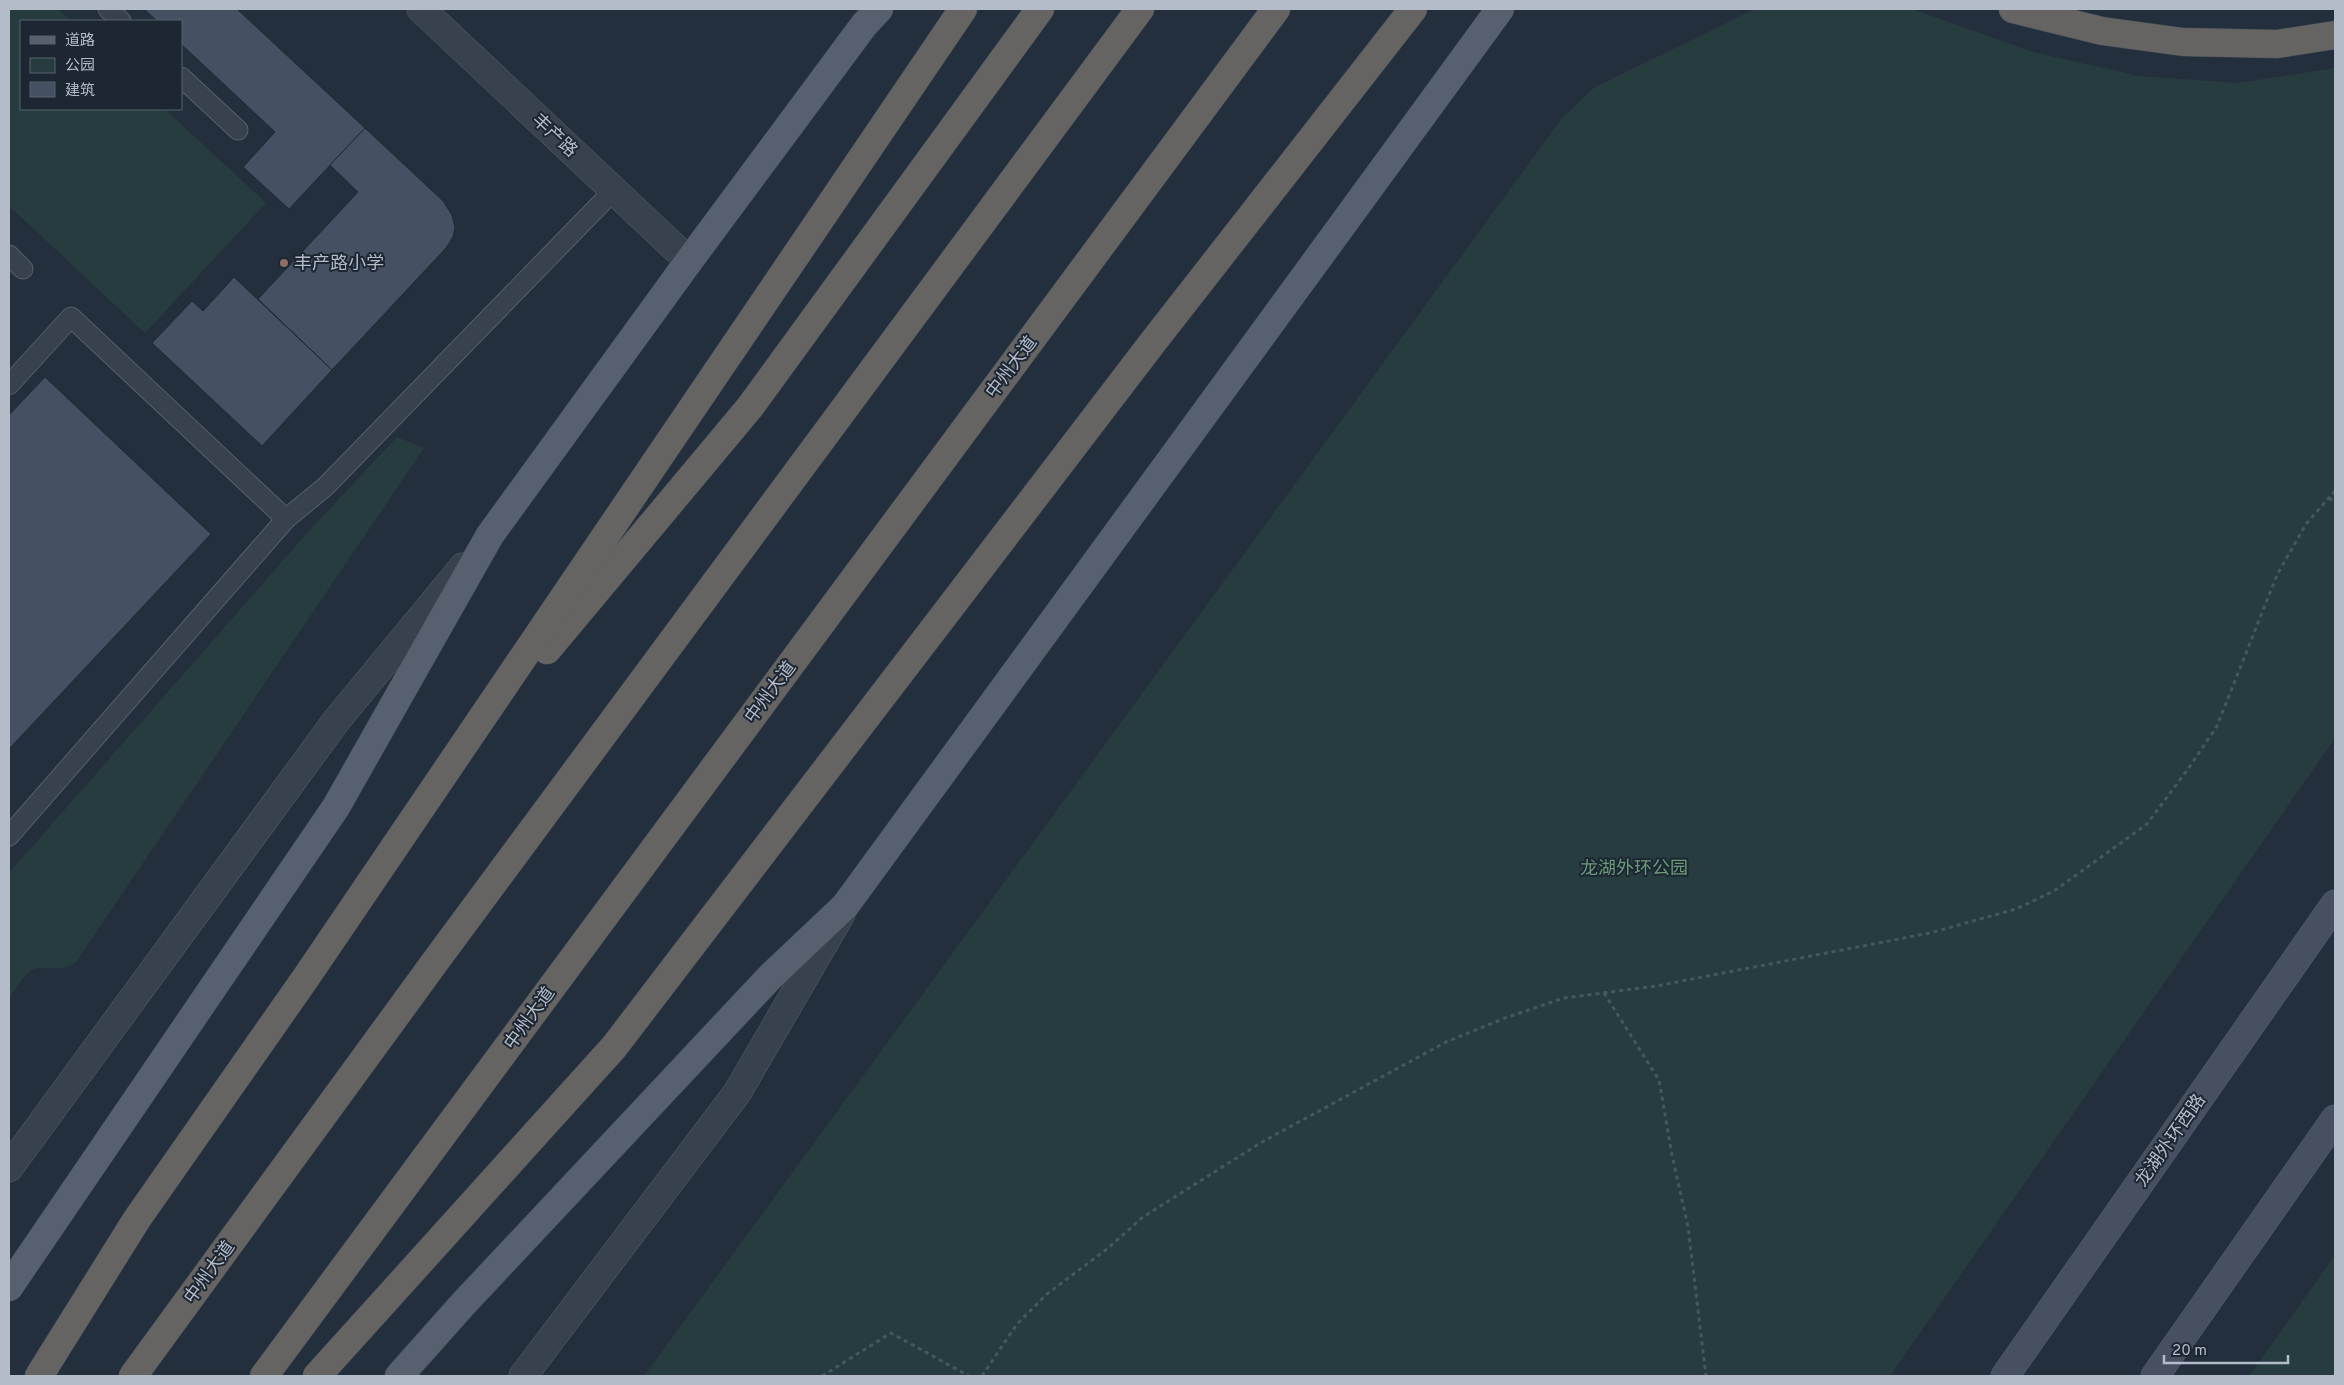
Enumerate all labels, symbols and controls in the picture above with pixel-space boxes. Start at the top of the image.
legend [20,20,182,110]
text: 道路 [65,32,95,51]
text: 公园 [65,57,95,76]
text: 建筑 [65,82,95,101]
street label: 丰产路 [526,109,582,163]
place label: 丰产路小学 [294,253,384,276]
marker: 丰产路小学 [278,257,290,269]
street label: 中州大道 [981,332,1043,404]
street label: 中州大道 [740,657,802,729]
park label: 龙湖外环公园 [1580,858,1688,881]
street label: 中州大道 [500,983,561,1055]
street label: 龙湖外环西路 [2131,1090,2212,1192]
street label: 中州大道 [180,1237,241,1309]
scale bar [2164,1332,2288,1364]
text: 20 m [2172,1342,2207,1361]

